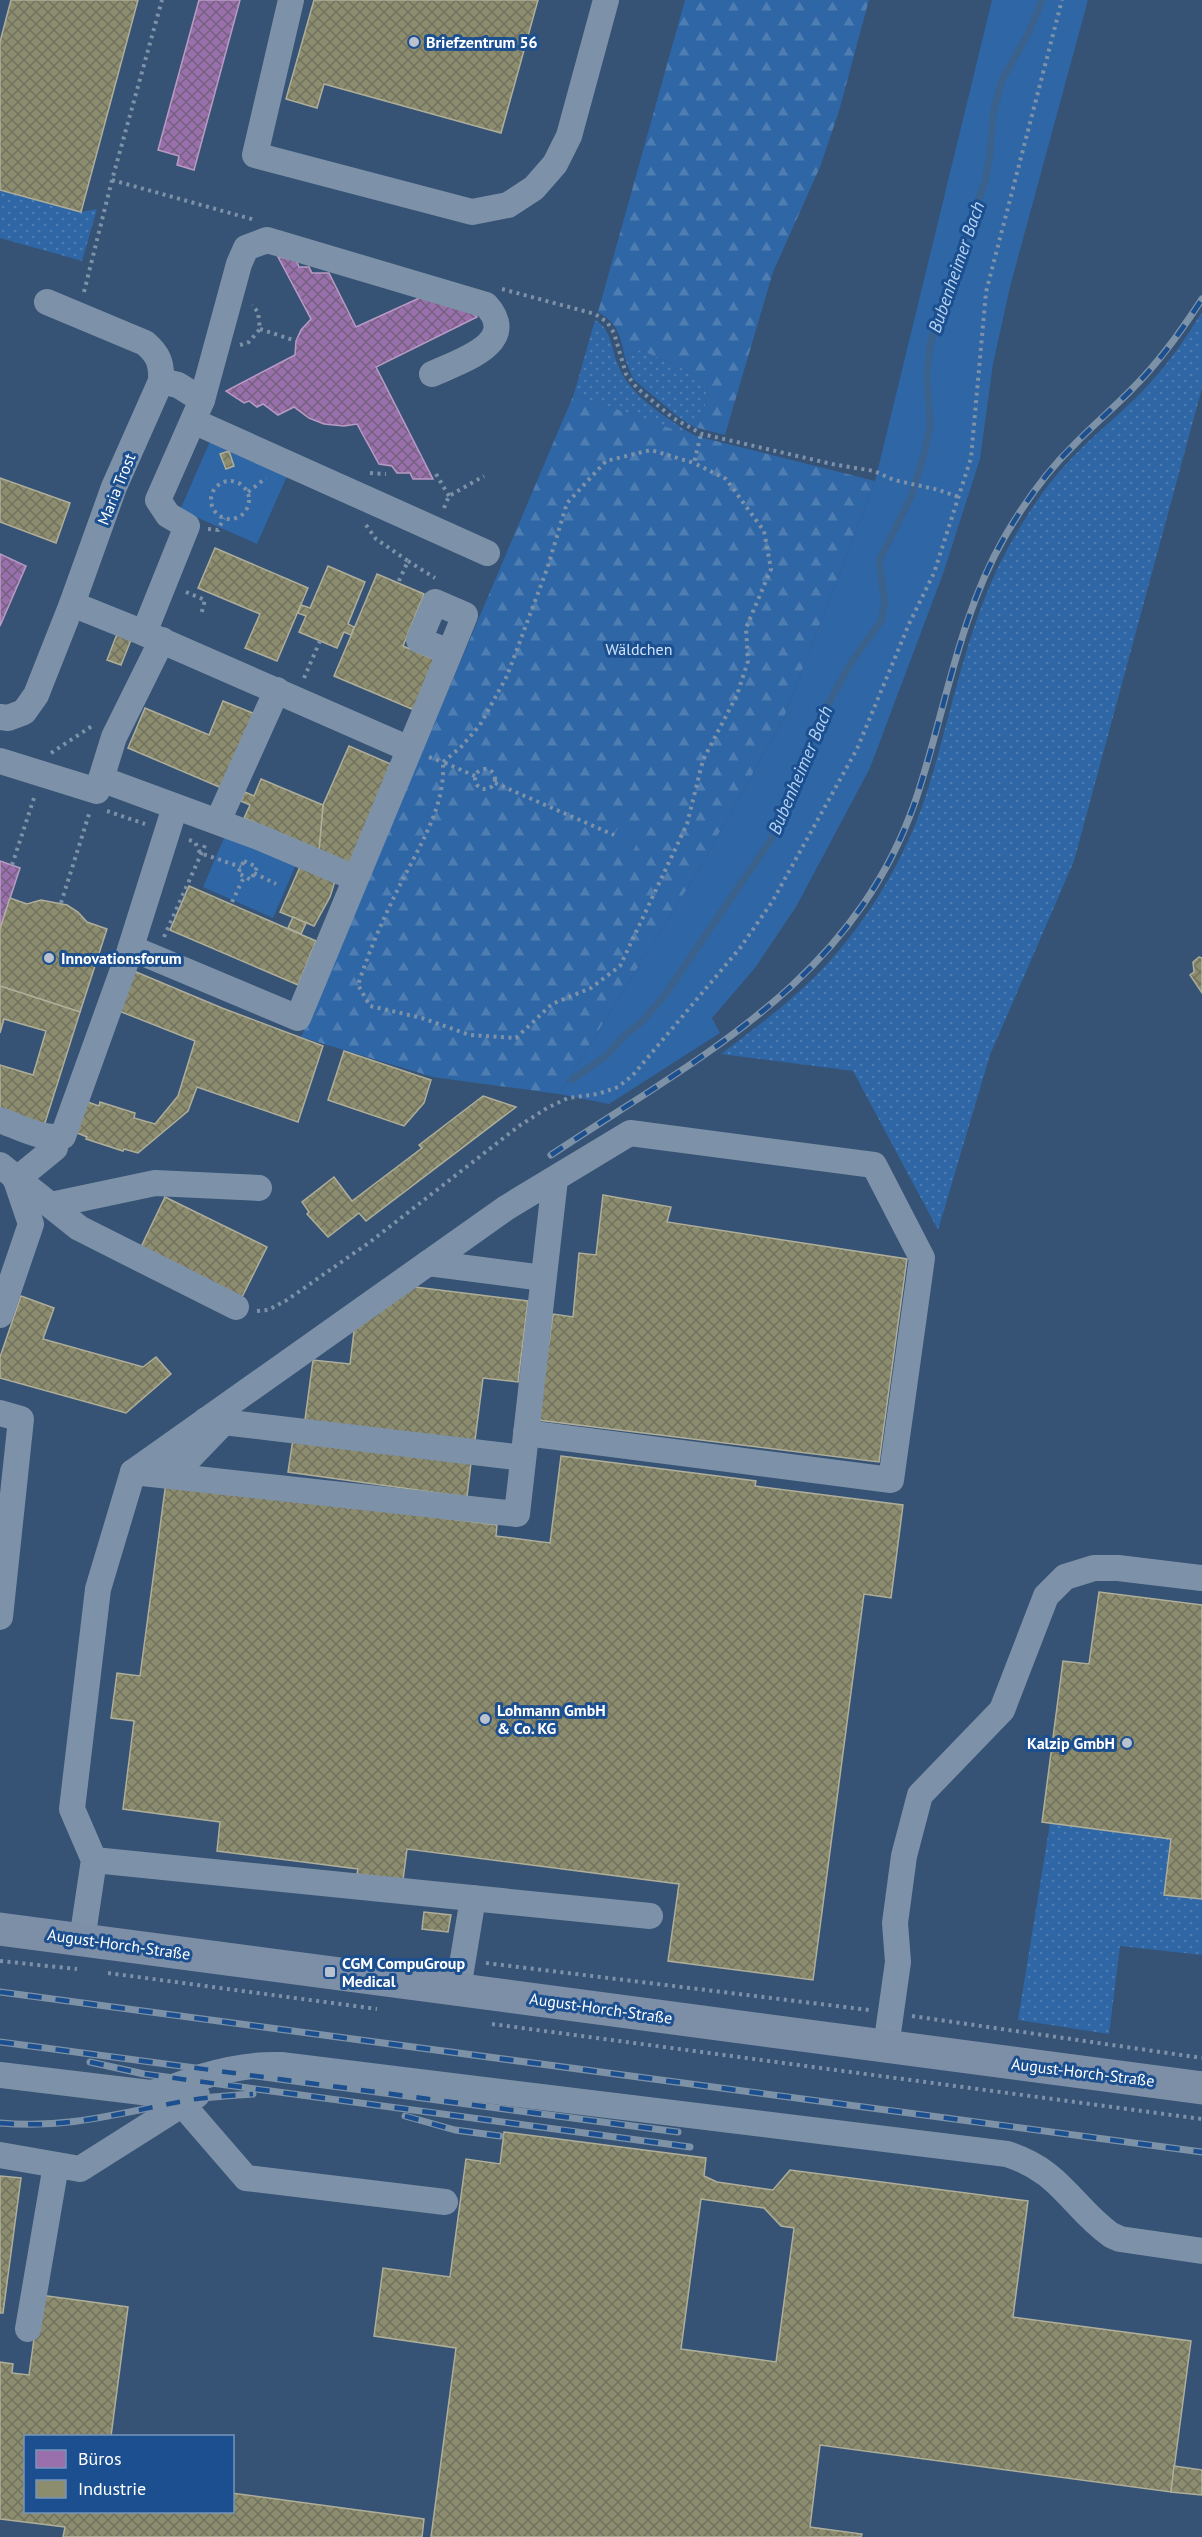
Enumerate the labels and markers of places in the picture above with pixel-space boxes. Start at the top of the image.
place label: Briefzentrum 56 [426,32,538,52]
marker: Briefzentrum 56 [407,35,421,49]
place label: Innovationsforum [61,948,182,968]
marker: Innovationsforum [42,951,56,965]
place label: Lohmann GmbH & Co. KG [497,1700,606,1738]
marker: Lohmann GmbH & Co. KG [478,1712,492,1726]
place label: Kalzip GmbH [1027,1733,1115,1753]
marker: Kalzip GmbH [1120,1736,1134,1750]
place label: CGM CompuGroup Medical [342,1953,465,1991]
marker: CGM CompuGroup Medical [323,1965,337,1979]

